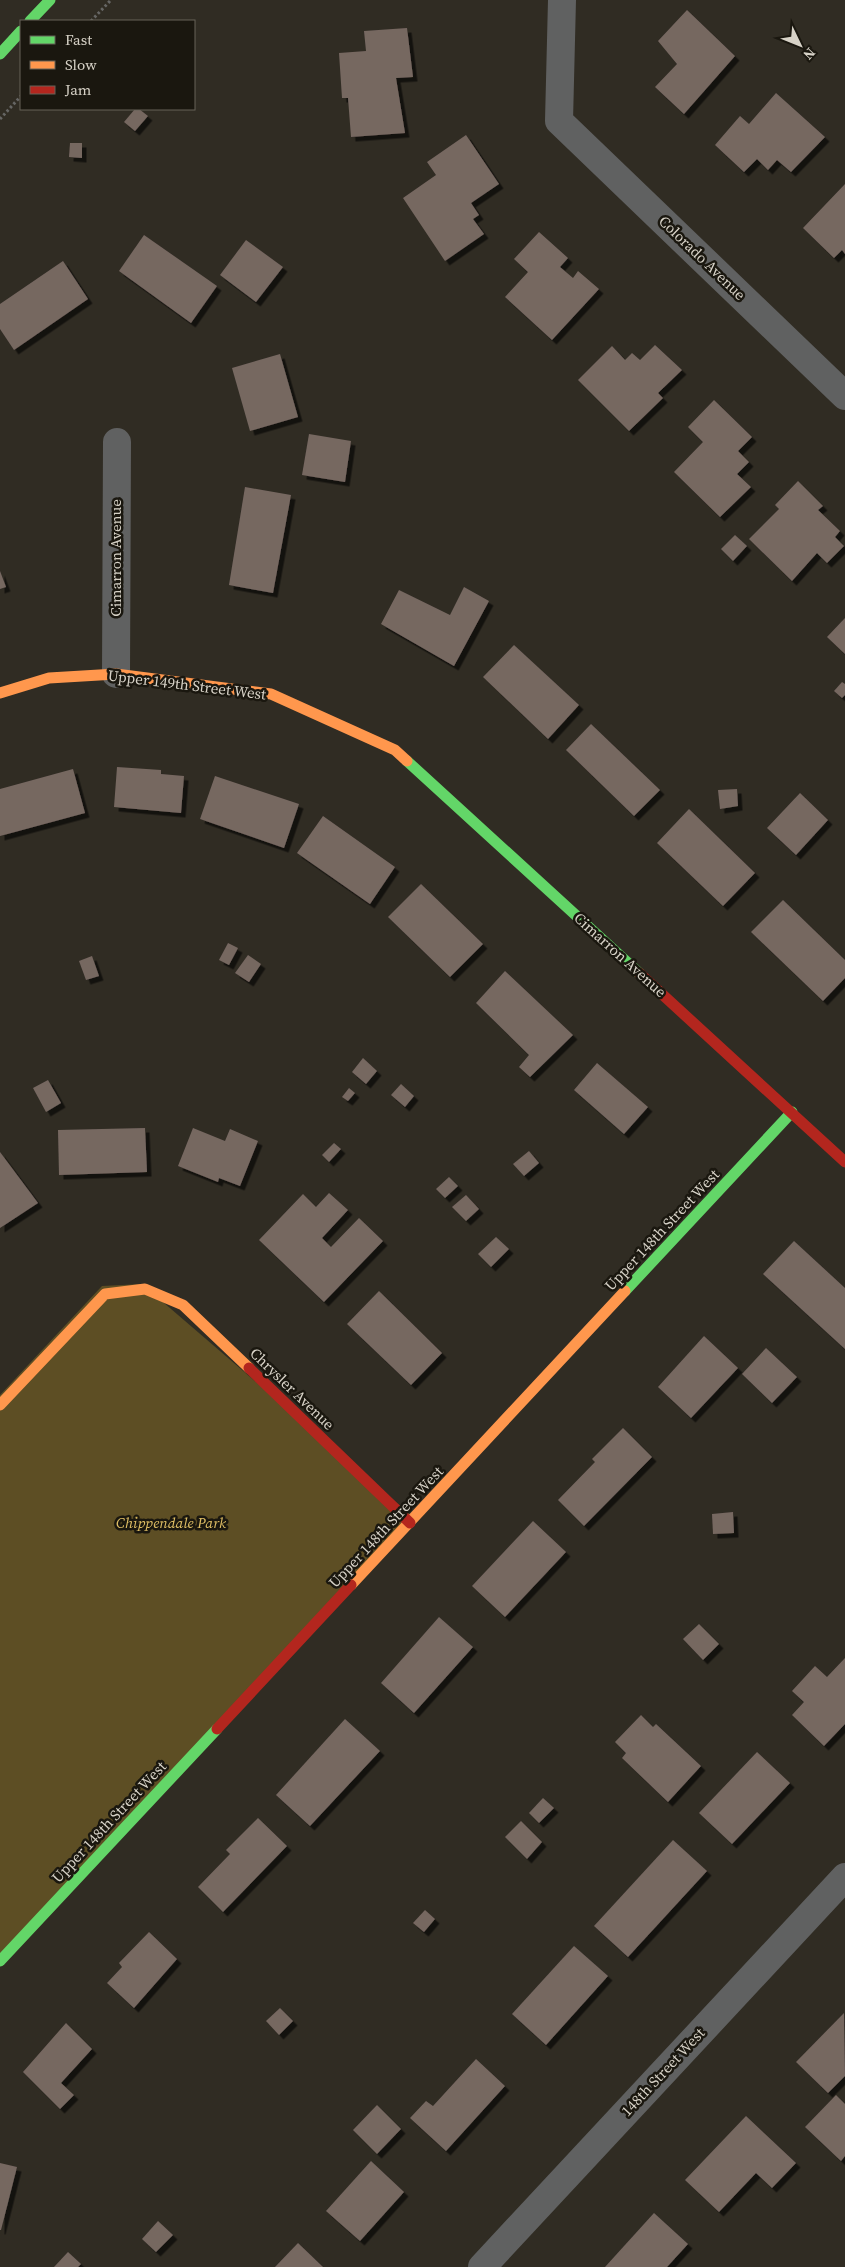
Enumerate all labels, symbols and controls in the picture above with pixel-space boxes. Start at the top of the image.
legend [20,20,195,110]
north arrow [775,20,825,70]
text: Fast [65,29,92,50]
text: N [799,43,820,64]
text: Slow [65,54,97,75]
text: Jam [64,79,92,100]
street label: Colorado Avenue [654,211,751,305]
street label: Cimarron Avenue [105,499,126,617]
street label: Upper 149th Street West [107,664,267,705]
street label: Cimarron Avenue [570,907,671,1002]
street label: Upper 148th Street West [600,1164,724,1295]
street label: Chrysler Avenue [245,1343,339,1435]
street label: Upper 148th Street West [324,1461,448,1592]
park label: Chippendale Park [116,1512,227,1533]
street label: Upper 148th Street West [47,1756,171,1887]
street label: 148th Street West [616,2023,709,2121]

